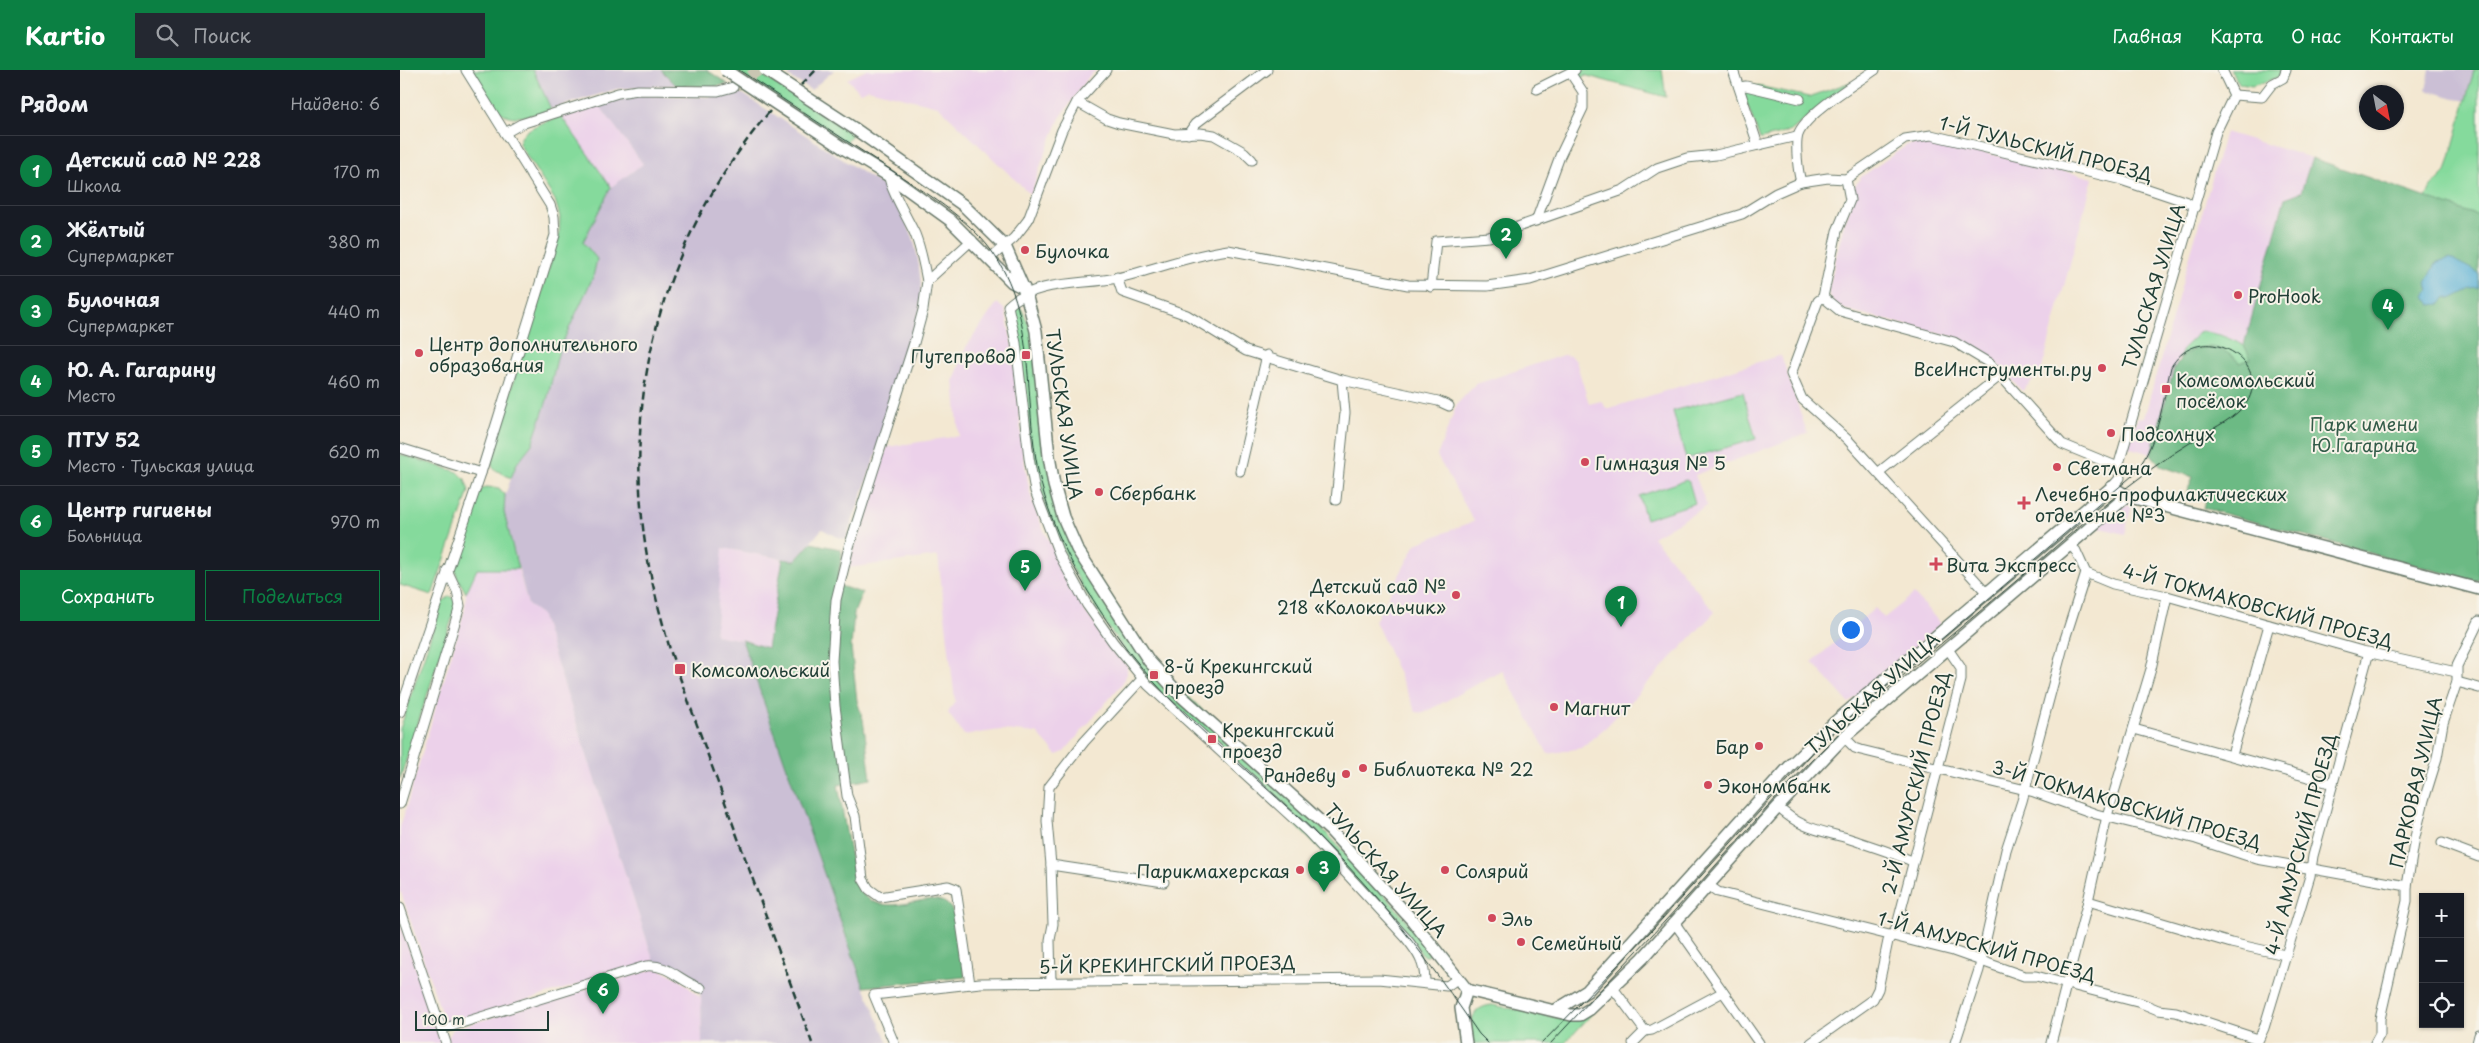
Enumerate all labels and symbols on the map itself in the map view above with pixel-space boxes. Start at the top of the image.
north arrow [2359,85,2404,130]
street label: 1-Й ТУЛЬСКИЙ ПРОЕЗД [1937,108,2155,188]
street label: ТУЛЬСКАЯ УЛИЦА [2115,199,2191,372]
pin: 2 [1490,218,1522,259]
place label: Булочка [1035,237,1110,264]
marker: Булочка [1019,244,1031,256]
place label: ProHook [2248,282,2321,309]
marker: ProHook [2232,289,2244,301]
pin: 4 [2372,289,2404,330]
street label: ТУЛЬСКАЯ УЛИЦА [1040,327,1090,501]
place label: Центр дополнительного образования [429,330,638,378]
place label: Путепровод [911,342,1016,369]
marker: Центр дополнительного образования [413,347,425,359]
marker: Путепровод [1020,349,1032,361]
place label: ВсеИнструменты.ру [1914,355,2092,382]
marker: ВсеИнструменты.ру [2096,362,2108,374]
place label: Комсомольский посёлок [2176,366,2315,414]
marker: Комсомольский посёлок [2160,383,2172,395]
park label: Парк имени Ю.Гагарина [2310,410,2418,458]
place label: Подсолнух [2121,420,2215,447]
marker: Подсолнух [2105,427,2117,439]
place label: Гимназия № 5 [1595,449,1726,476]
place label: Светлана [2067,454,2152,481]
marker: Гимназия № 5 [1579,456,1591,468]
marker: Светлана [2051,461,2063,473]
place label: Сбербанк [1109,479,1196,506]
place label: Лечебно-профилактических отделение №3 [2035,480,2287,528]
marker: Сбербанк [1093,486,1105,498]
marker: Лечебно-профилактических отделение №3 [2017,496,2031,510]
pin: 5 [1009,550,1041,591]
place label: Вита Экспресс [1946,551,2077,578]
street label: 4-Й ТОКМАКОВСКИЙ ПРОЕЗД [2120,556,2396,654]
marker: Вита Экспресс [1930,558,1942,570]
place label: Детский сад № 218 «Колокольчик» [1277,572,1446,620]
pin: 1 [1605,586,1637,627]
marker: Детский сад № 218 «Колокольчик» [1450,589,1462,601]
your location [1838,617,1864,643]
street label: ТУЛЬСКАЯ УЛИЦА [1799,625,1945,761]
place label: 8-й Крекингский проезд [1164,652,1313,700]
place label: Комсомольский [691,656,830,683]
marker: Комсомольский [673,662,687,676]
street label: 2-Й АМУРСКИЙ ПРОЕЗД [1874,668,1956,897]
marker: 8-й Крекингский проезд [1148,669,1160,681]
street label: ПАРКОВАЯ УЛИЦА [2382,693,2448,870]
place label: Магнит [1564,694,1631,721]
marker: Магнит [1548,701,1560,713]
place label: Крекингский проезд [1222,716,1335,764]
street label: 4-Й АМУРСКИЙ ПРОЕЗД [2257,730,2343,958]
marker: Крекингский проезд [1206,733,1218,745]
place label: Бар [1715,733,1749,760]
marker: Бар [1753,740,1765,752]
street label: 3-Й ТОКМАКОВСКИЙ ПРОЕЗД [1989,753,2265,855]
place label: Библиотека № 22 [1373,755,1534,782]
place label: Рандеву [1264,761,1336,788]
marker: Библиотека № 22 [1357,762,1369,774]
marker: Рандеву [1340,768,1352,780]
place label: Экономбанк [1718,772,1831,799]
marker: Экономбанк [1702,779,1714,791]
street label: ТУЛЬСКАЯ УЛИЦА [1318,797,1454,943]
pin: 3 [1308,851,1340,892]
place label: Парикмахерская [1136,857,1290,884]
place label: Солярий [1455,857,1529,884]
marker: Парикмахерская [1294,864,1306,876]
marker: Солярий [1439,864,1451,876]
street label: 1-Й АМУРСКИЙ ПРОЕЗД [1875,904,2099,988]
place label: Эль [1501,905,1533,932]
marker: Эль [1486,912,1498,924]
place label: Семейный [1531,929,1622,956]
marker: Семейный [1515,936,1527,948]
street label: 5-Й КРЕКИНГСКИЙ ПРОЕЗД [1039,948,1296,980]
pin: 6 [587,973,619,1014]
scale bar [415,1008,549,1031]

